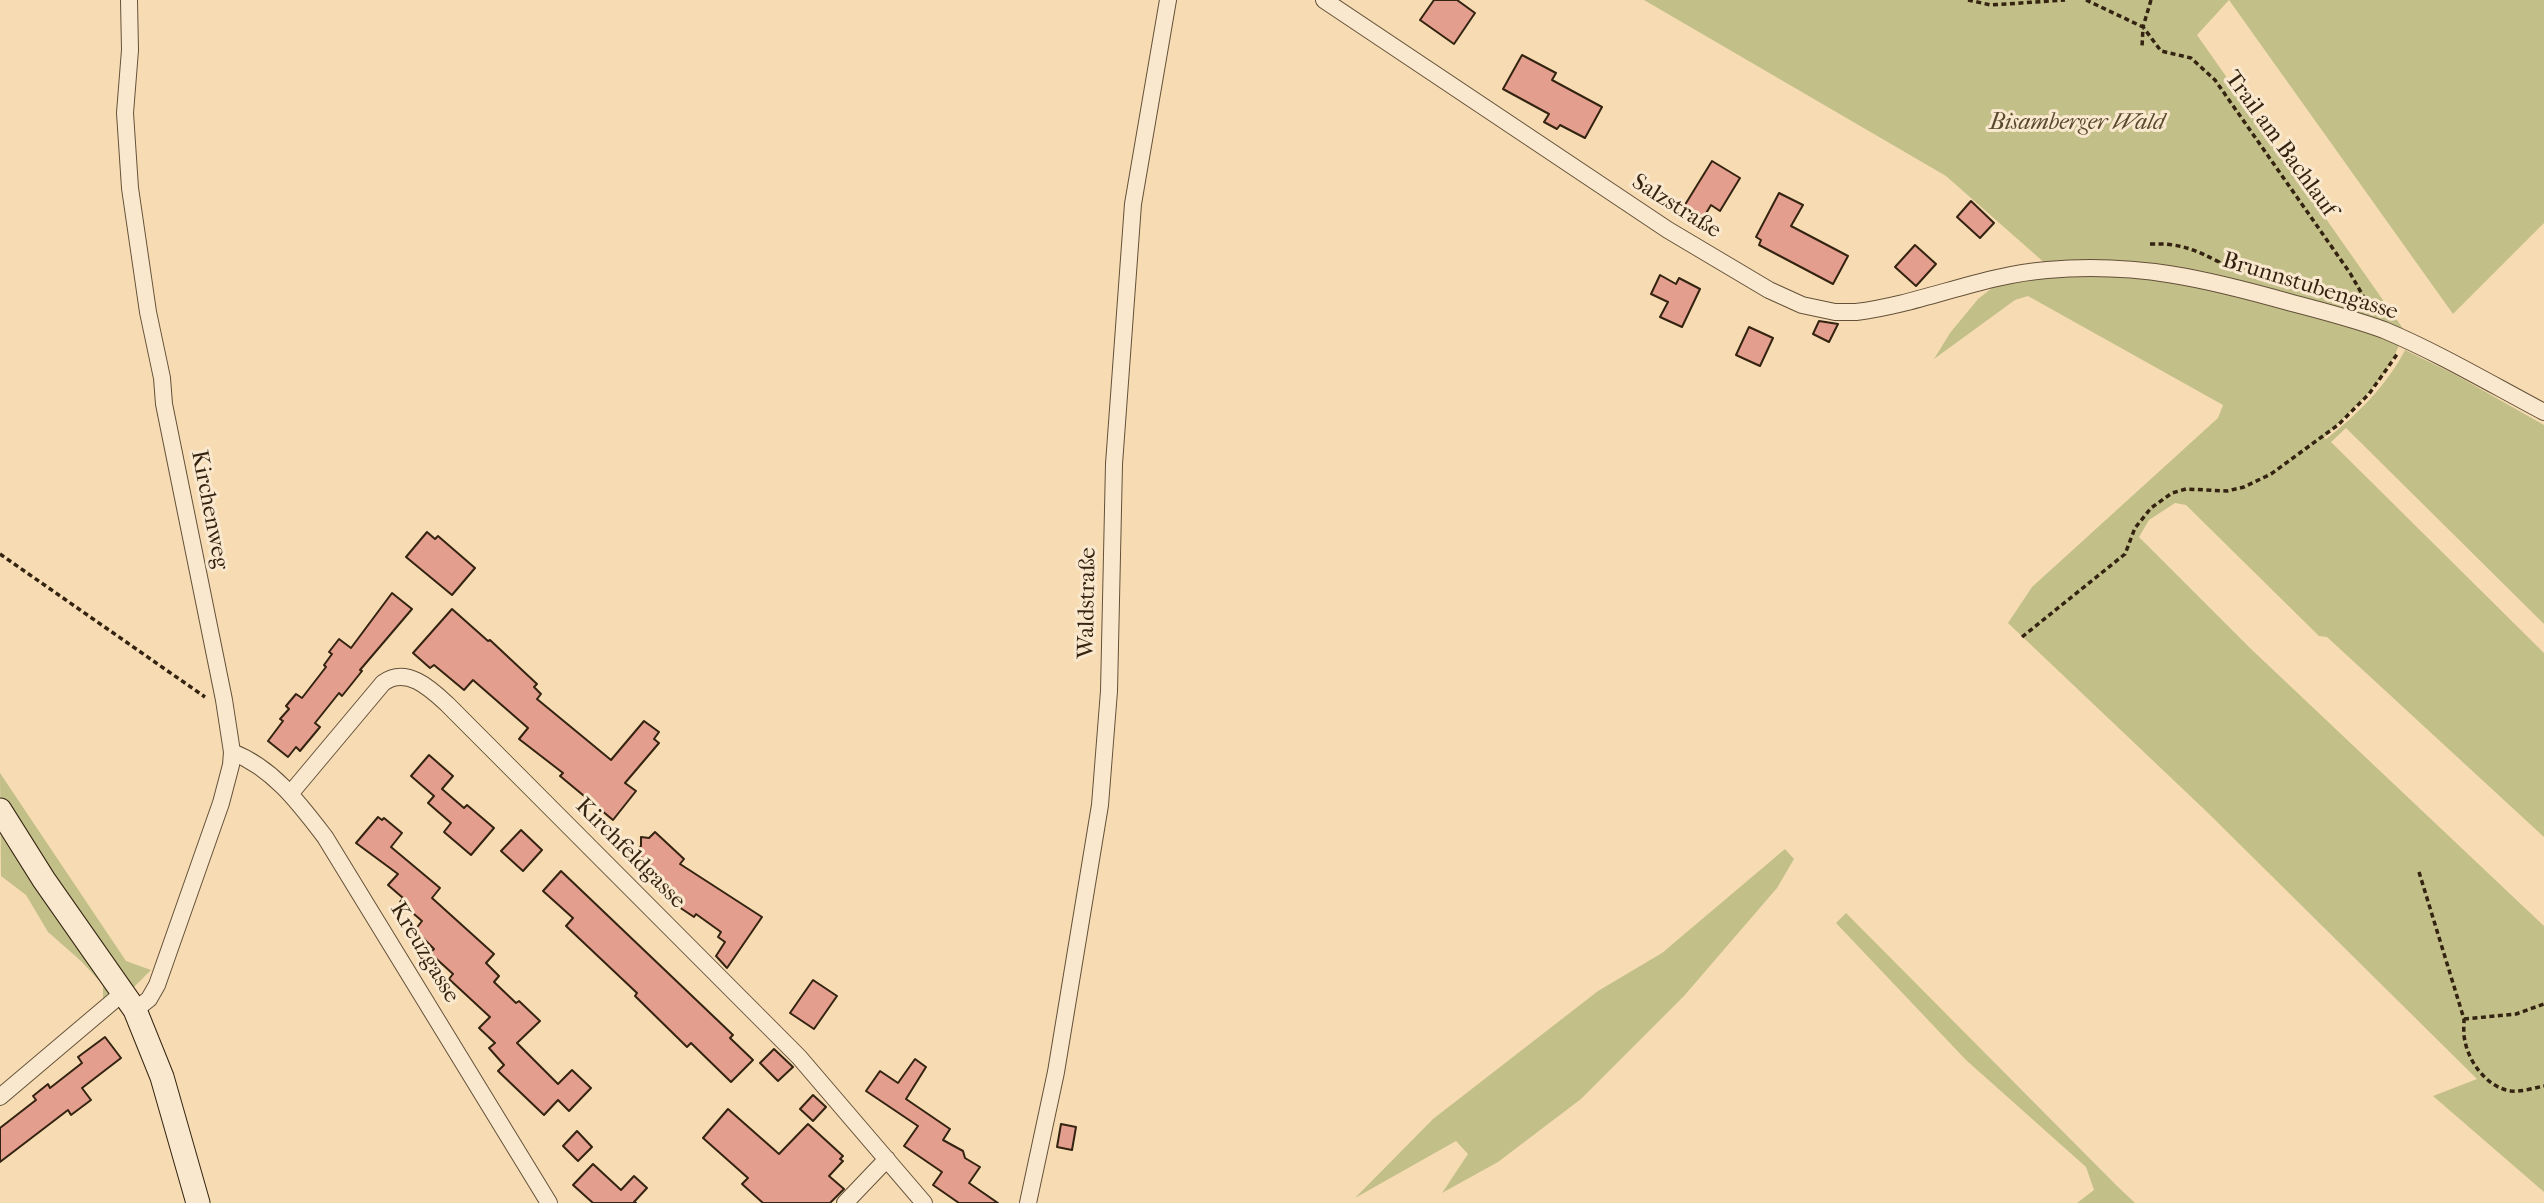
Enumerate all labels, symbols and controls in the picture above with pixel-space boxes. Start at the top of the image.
street label: Trail am Bachlauf [2218,66,2342,222]
park label: Bisamberger Wald [1989,109,2165,137]
street label: Salzstraße [1626,169,1726,245]
street label: Brunnstubengasse [2219,247,2401,327]
street label: Kirchenweg [184,448,234,572]
street label: Waldstraße [1073,547,1103,659]
street label: Kirchfeldgasse [569,793,691,915]
street label: Kreuzgasse [383,898,465,1008]

